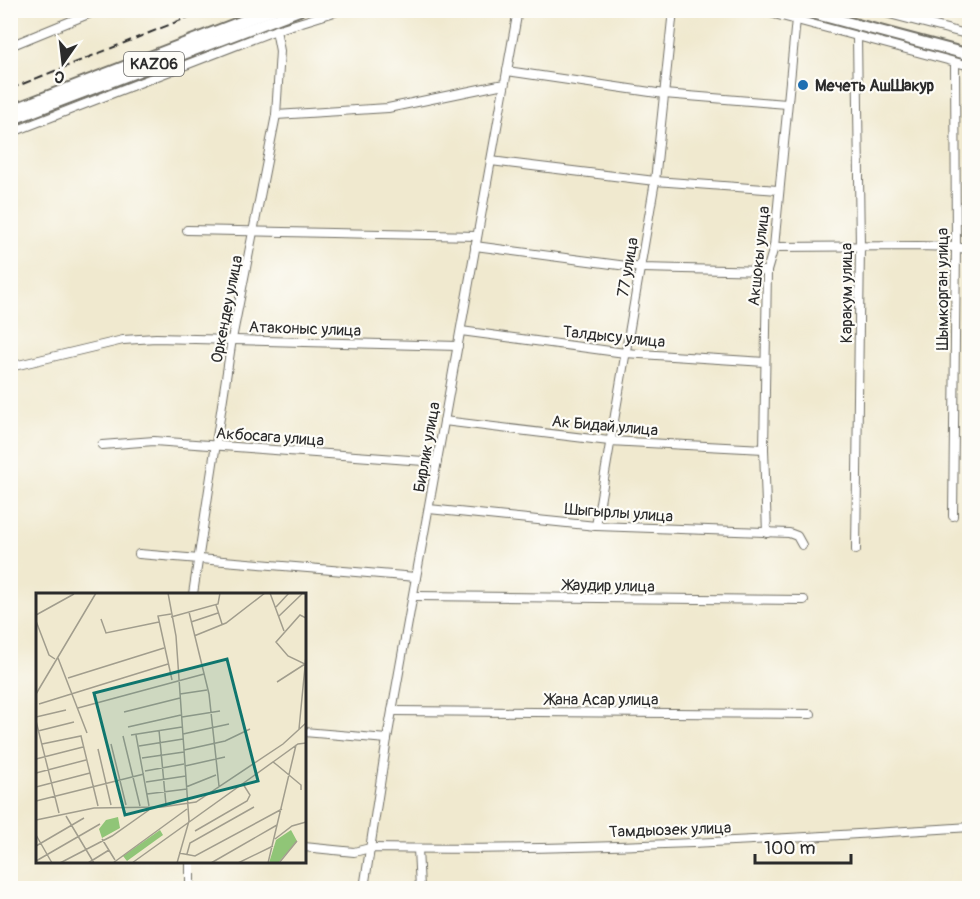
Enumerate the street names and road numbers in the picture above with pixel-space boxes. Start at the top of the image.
road number: KАZ06 [124,52,184,76]
street label: Акшокы улица [744,205,774,307]
street label: Шымкорган улица [933,228,953,350]
street label: 77 улица [613,236,643,299]
street label: Каракум улица [837,243,857,343]
street label: Оркендеу улица [207,254,247,365]
street label: Атаконыс улица [248,317,361,341]
street label: Талдысу улица [562,322,666,352]
street label: Бирлик улица [409,400,445,494]
street label: Ак Бидай улица [551,411,659,441]
street label: Акбосага улица [215,423,325,451]
street label: Шыгырлы улица [564,499,674,527]
street label: Жаудир улица [560,575,655,597]
street label: Жана Асар улица [543,690,658,710]
street label: Тамдыозек улица [608,818,732,842]

